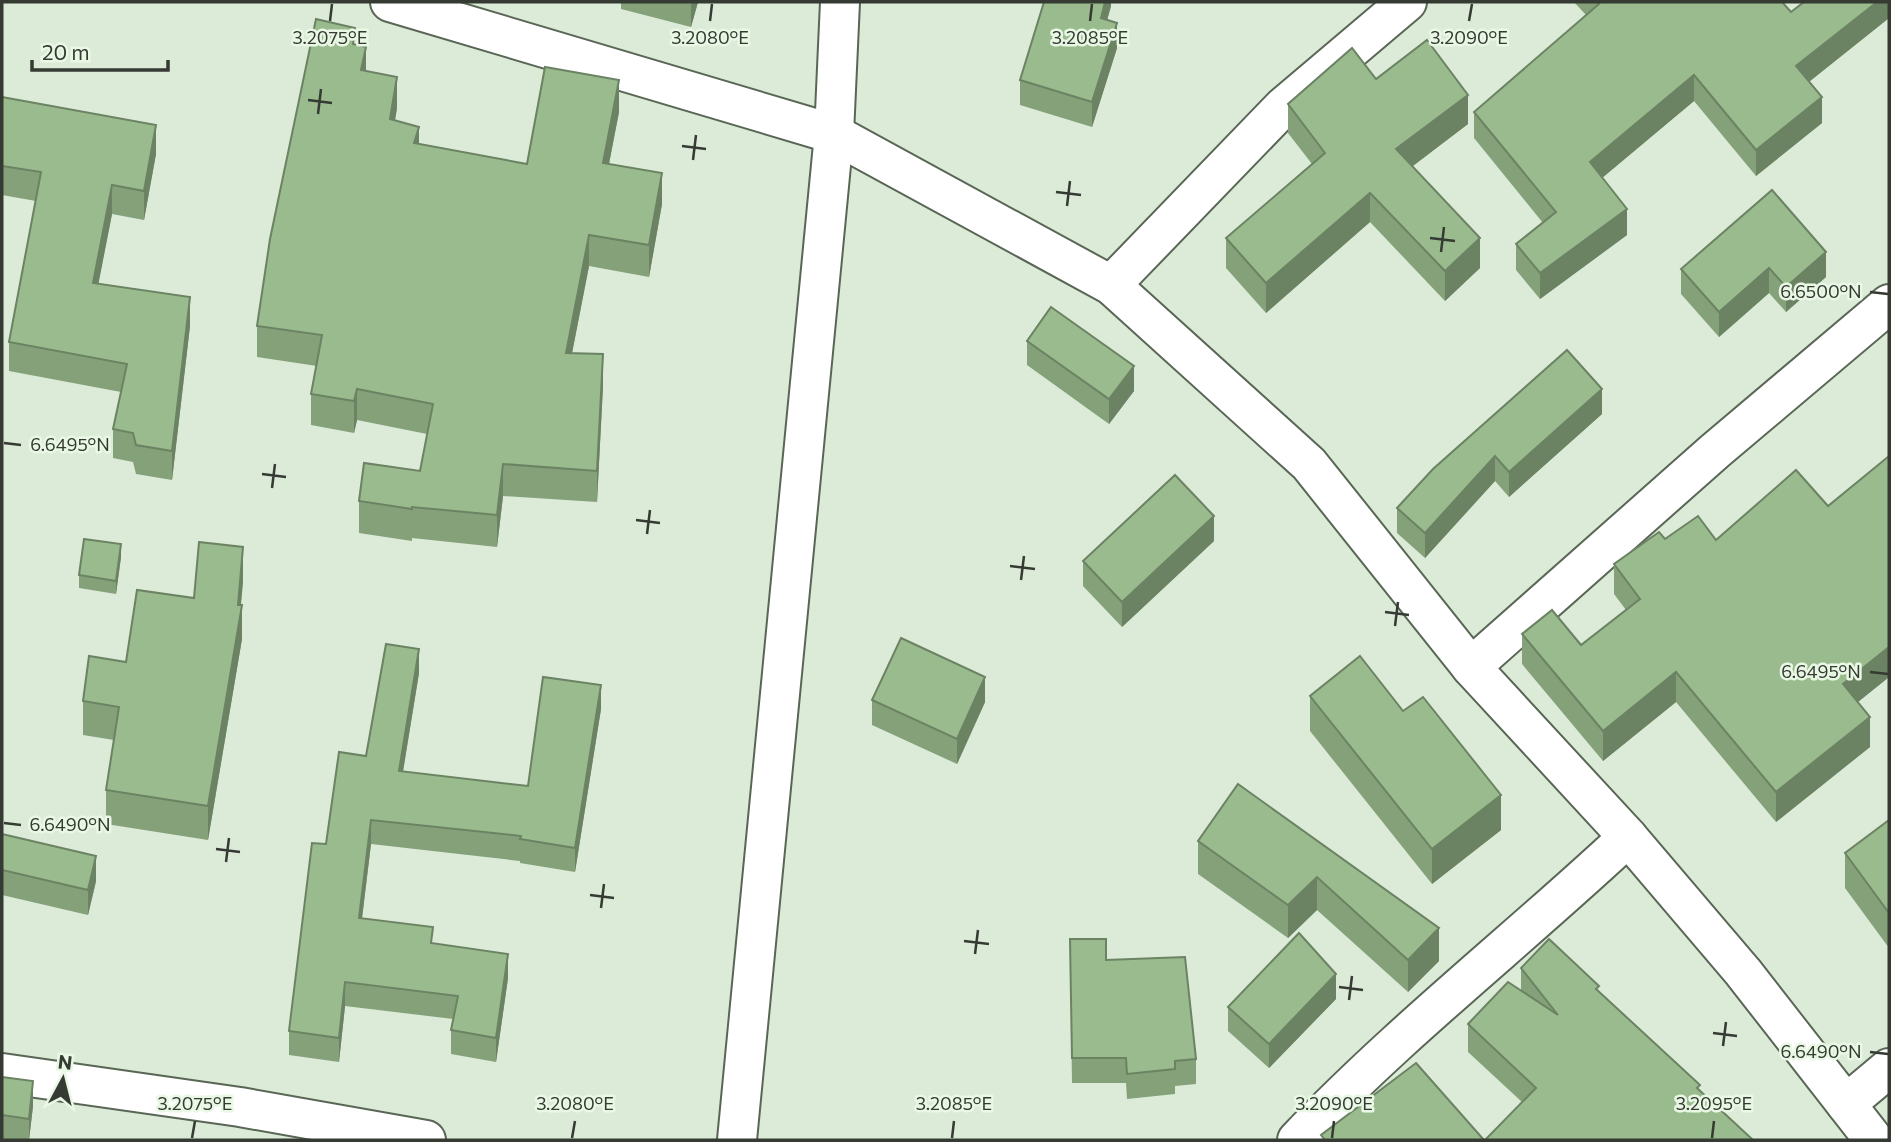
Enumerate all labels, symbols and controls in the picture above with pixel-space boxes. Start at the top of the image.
text: 3.2075°E [293,26,367,48]
text: 3.2080°E [671,26,749,48]
text: 3.2085°E [1052,26,1128,48]
text: 3.2090°E [1430,26,1508,48]
scale bar [32,28,168,72]
text: 20 m [42,39,90,64]
text: 6.6500°N [1780,280,1862,302]
text: 6.6495°N [30,433,110,455]
text: 6.6495°N [1781,660,1861,682]
text: 6.6490°N [30,813,110,835]
text: 6.6490°N [1781,1040,1861,1062]
north arrow [28,1044,98,1114]
text: N [57,1049,74,1074]
text: 3.2075°E [158,1092,232,1114]
text: 3.2080°E [536,1092,614,1114]
text: 3.2085°E [916,1092,992,1114]
text: 3.2090°E [1295,1092,1373,1114]
text: 3.2095°E [1676,1092,1752,1114]

